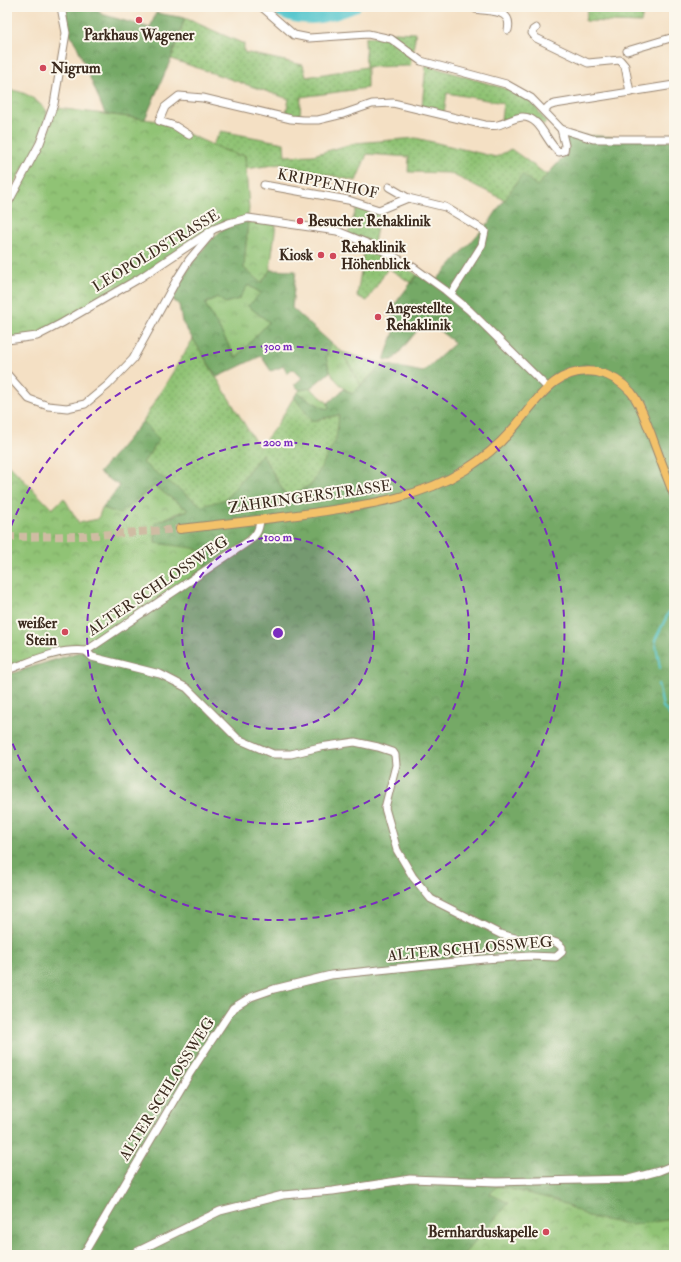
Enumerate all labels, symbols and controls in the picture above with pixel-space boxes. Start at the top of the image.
marker: Parkhaus Wagener [134,15,144,25]
place label: Parkhaus Wagener [84,26,195,46]
place label: Nigrum [50,59,101,79]
marker: Nigrum [38,63,48,73]
street label: KRIPPENHOF [276,165,381,203]
street label: LEOPOLDSTRASSE [89,205,223,296]
place label: Besucher Rehaklinik [308,212,432,231]
marker: Besucher Rehaklinik [295,216,305,226]
place label: Rehaklinik Höhenblick [341,238,411,274]
place label: Kiosk [279,246,314,265]
marker: Kiosk [316,250,326,260]
marker: Rehaklinik Höhenblick [328,251,338,261]
place label: Angestellte Rehaklinik [385,299,453,335]
marker: Angestellte Rehaklinik [373,312,383,322]
text: 300 m [264,339,293,354]
text: 200 m [263,435,294,450]
street label: ZÄHRINGERSTRASSE [227,475,393,518]
text: 100 m [264,530,293,545]
street label: ALTER SCHLOSSWEG [83,532,232,641]
place label: weißer Stein [17,614,57,650]
centre of rings [271,626,285,640]
marker: weißer Stein [60,627,70,637]
street label: ALTER SCHLOSSWEG [386,932,554,966]
street label: ALTER SCHLOSSWEG [115,1014,219,1165]
place label: Bernharduskapelle [428,1223,539,1243]
marker: Bernharduskapelle [541,1227,551,1237]

